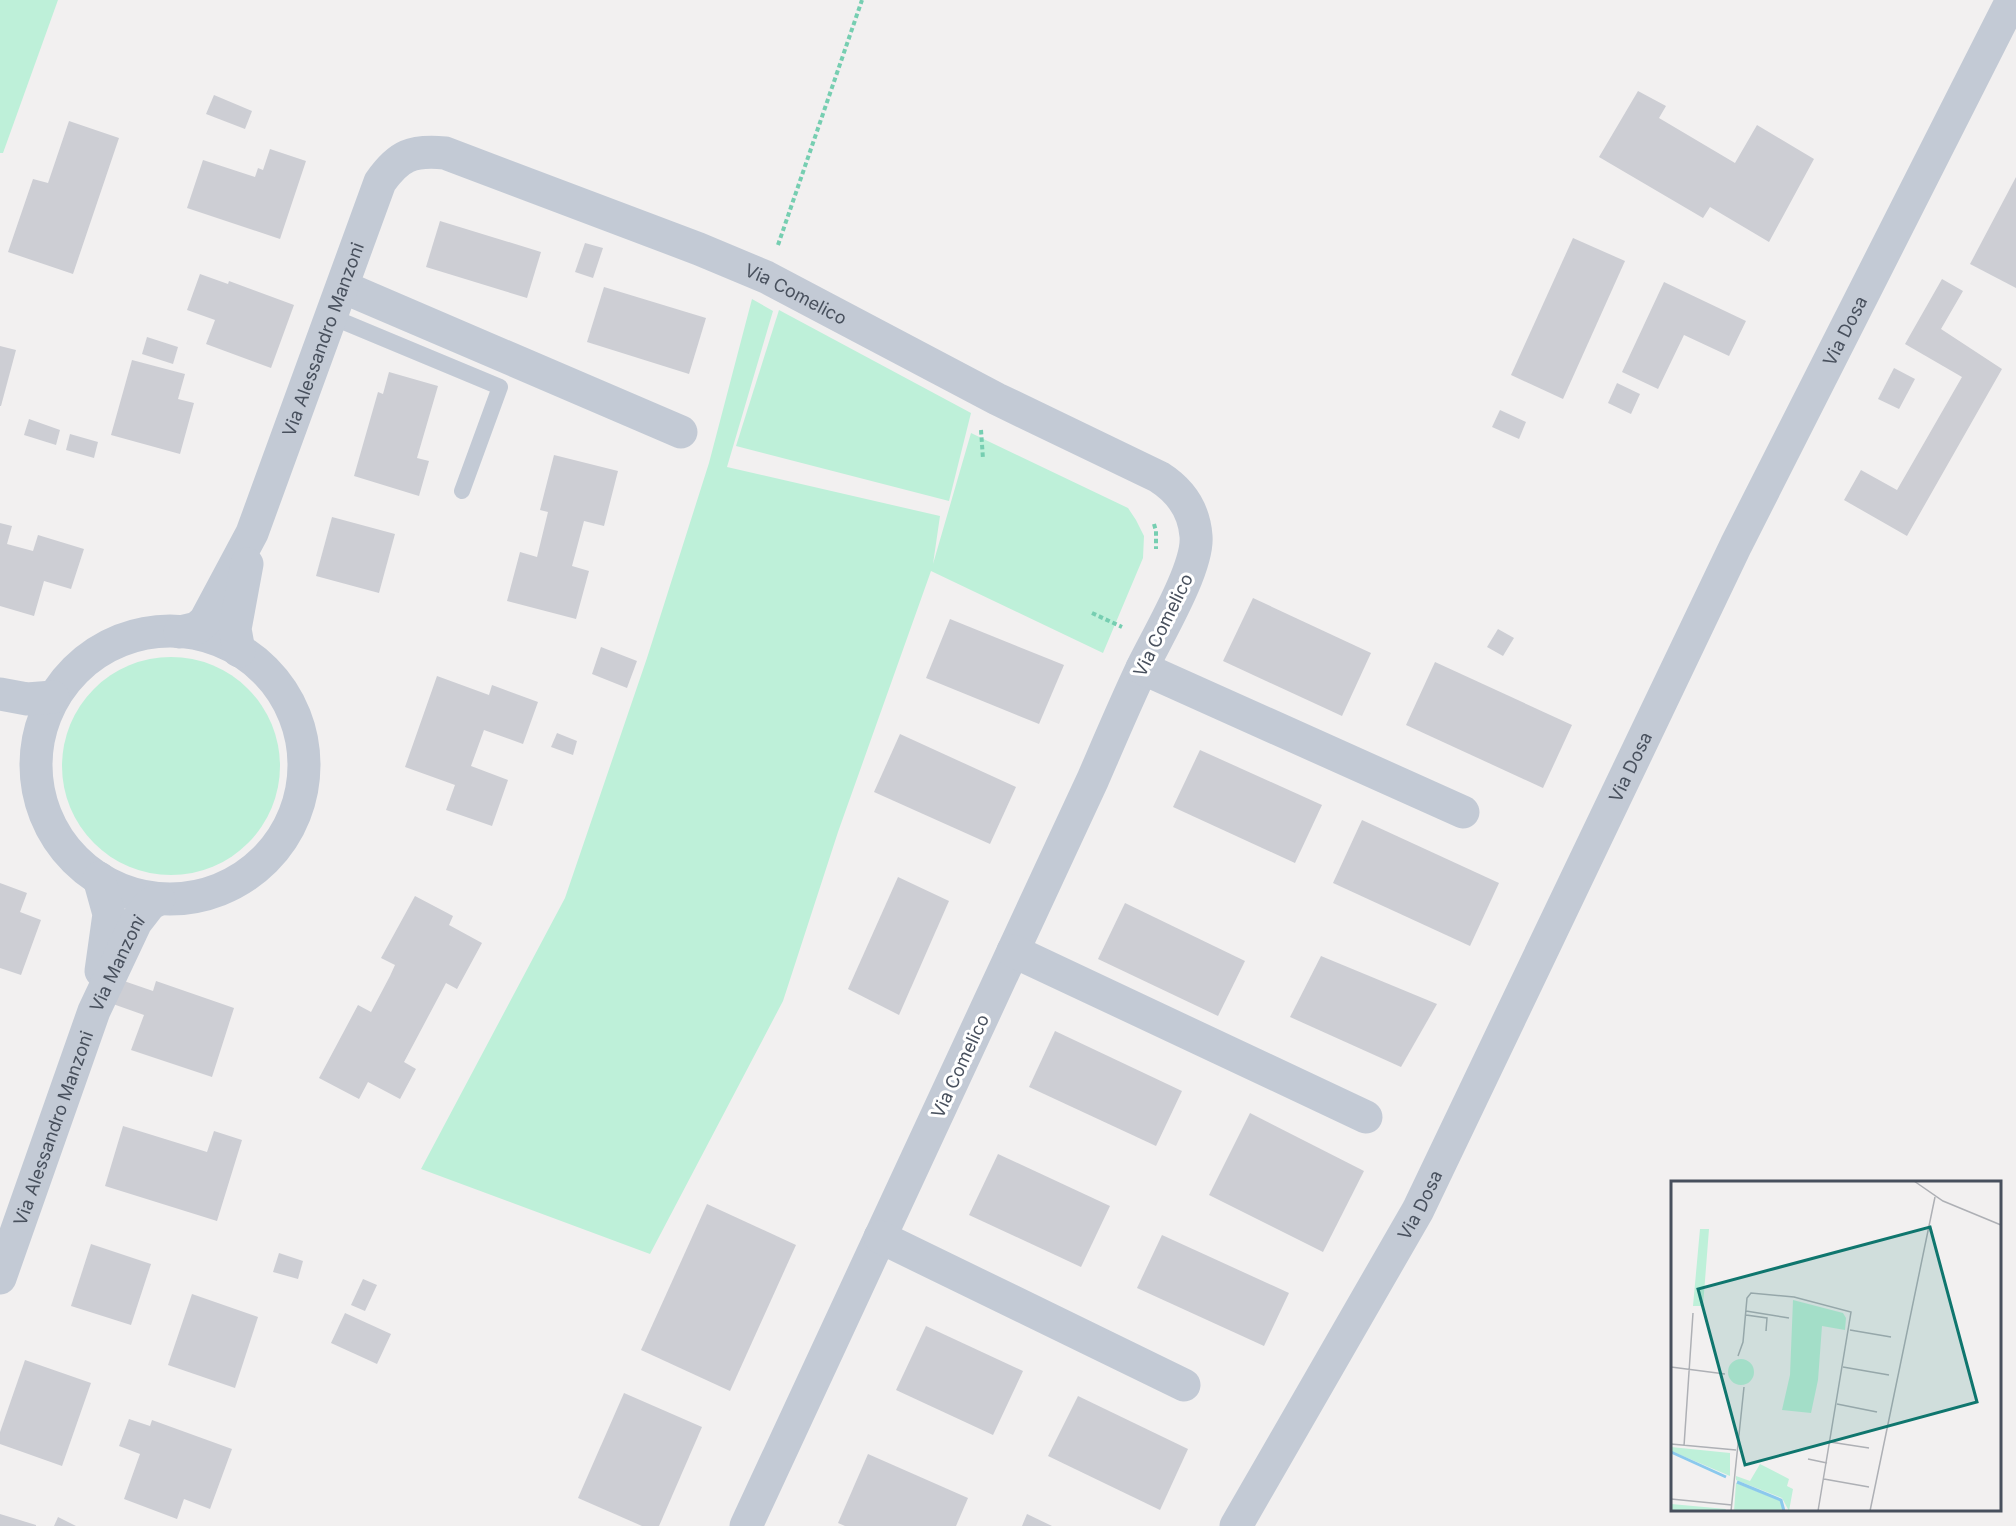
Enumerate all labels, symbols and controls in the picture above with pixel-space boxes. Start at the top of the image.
street label: Via Alessandro Manzoni [278,239,368,439]
street label: Via Comelico [742,259,851,328]
street label: Via Dosa [1818,292,1871,369]
street label: Via Comelico [1129,570,1197,680]
street label: Via Dosa [1604,728,1656,805]
street label: Via Manzoni [85,910,148,1015]
street label: Via Comelico [927,1011,993,1121]
street label: Via Alessandro Manzoni [9,1028,97,1228]
street label: Via Dosa [1393,1167,1446,1243]
inset map [1671,1181,2001,1511]

